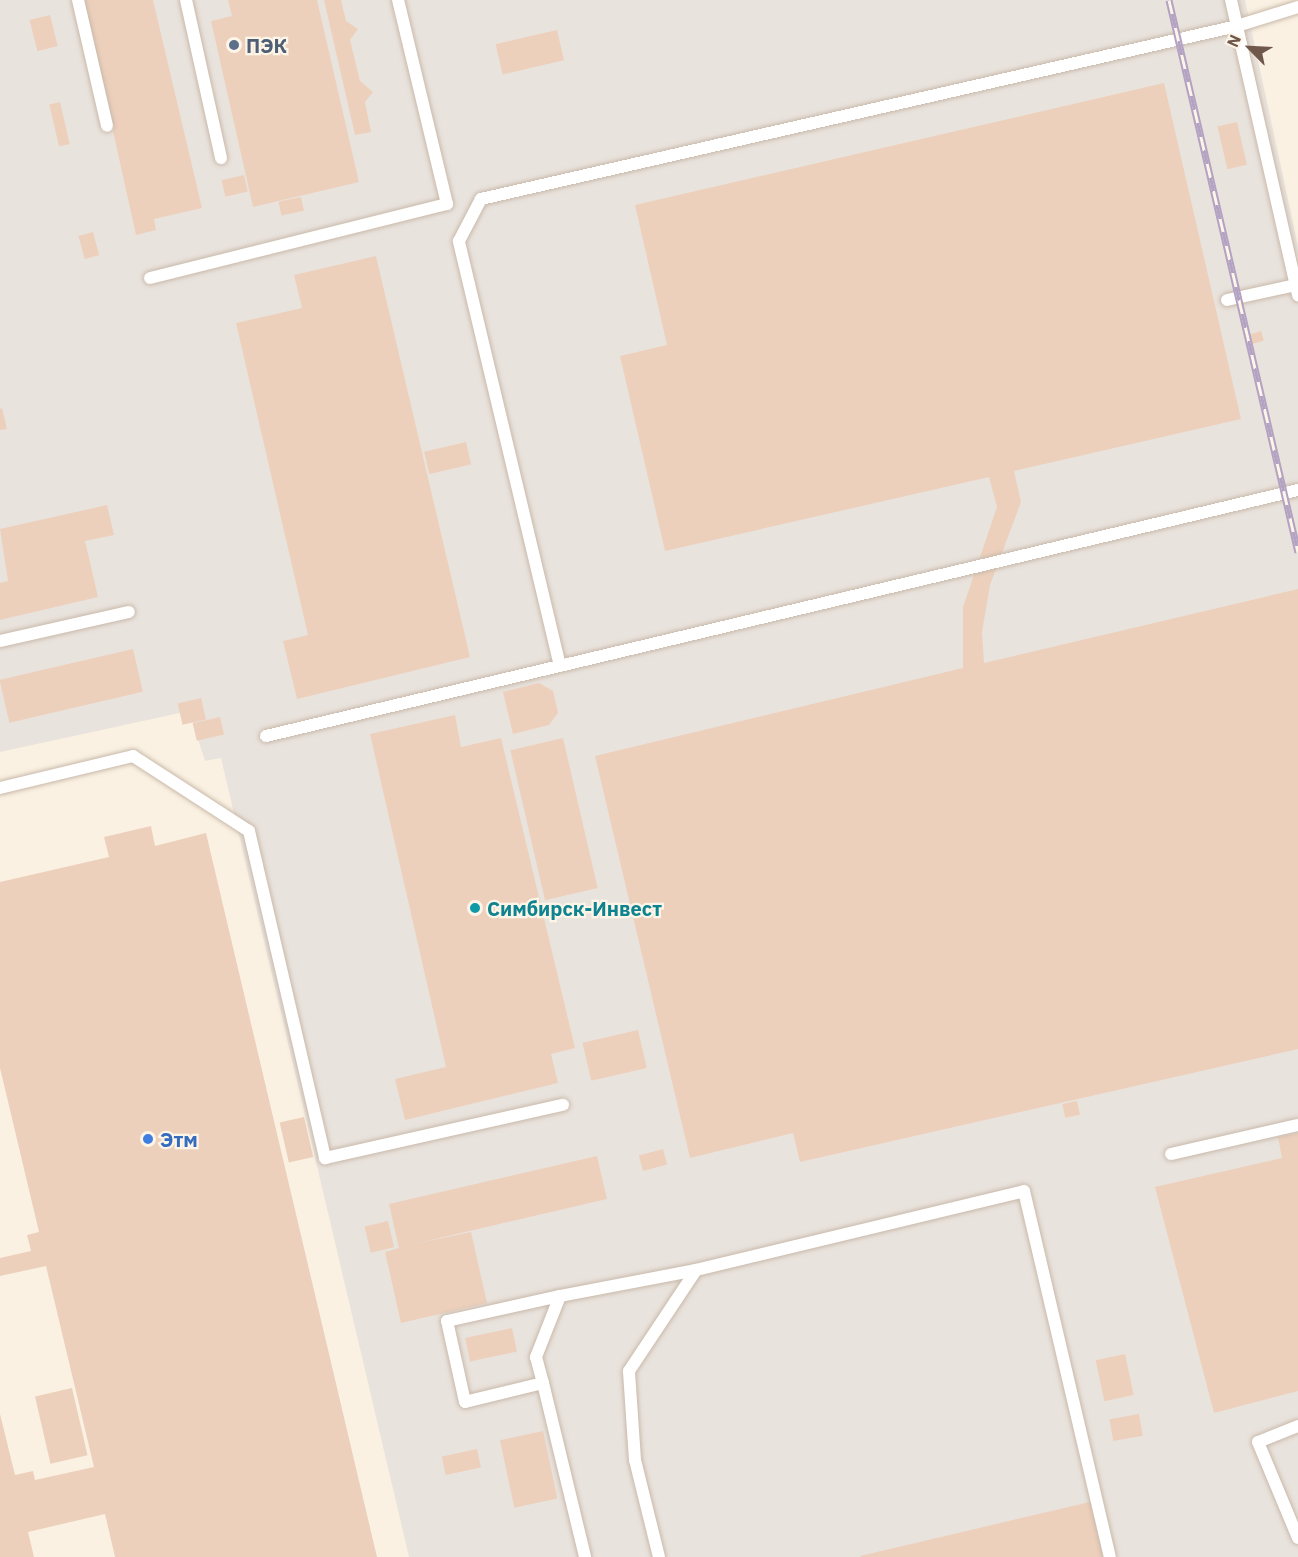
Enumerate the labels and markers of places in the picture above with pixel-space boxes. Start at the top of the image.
place label: ПЭК [246,33,287,57]
marker: ПЭК [227,38,241,52]
place label: Симбирск-Инвест [487,896,662,920]
marker: Симбирск-Инвест [468,901,482,915]
place label: Этм [160,1127,198,1151]
marker: Этм [141,1132,155,1146]

